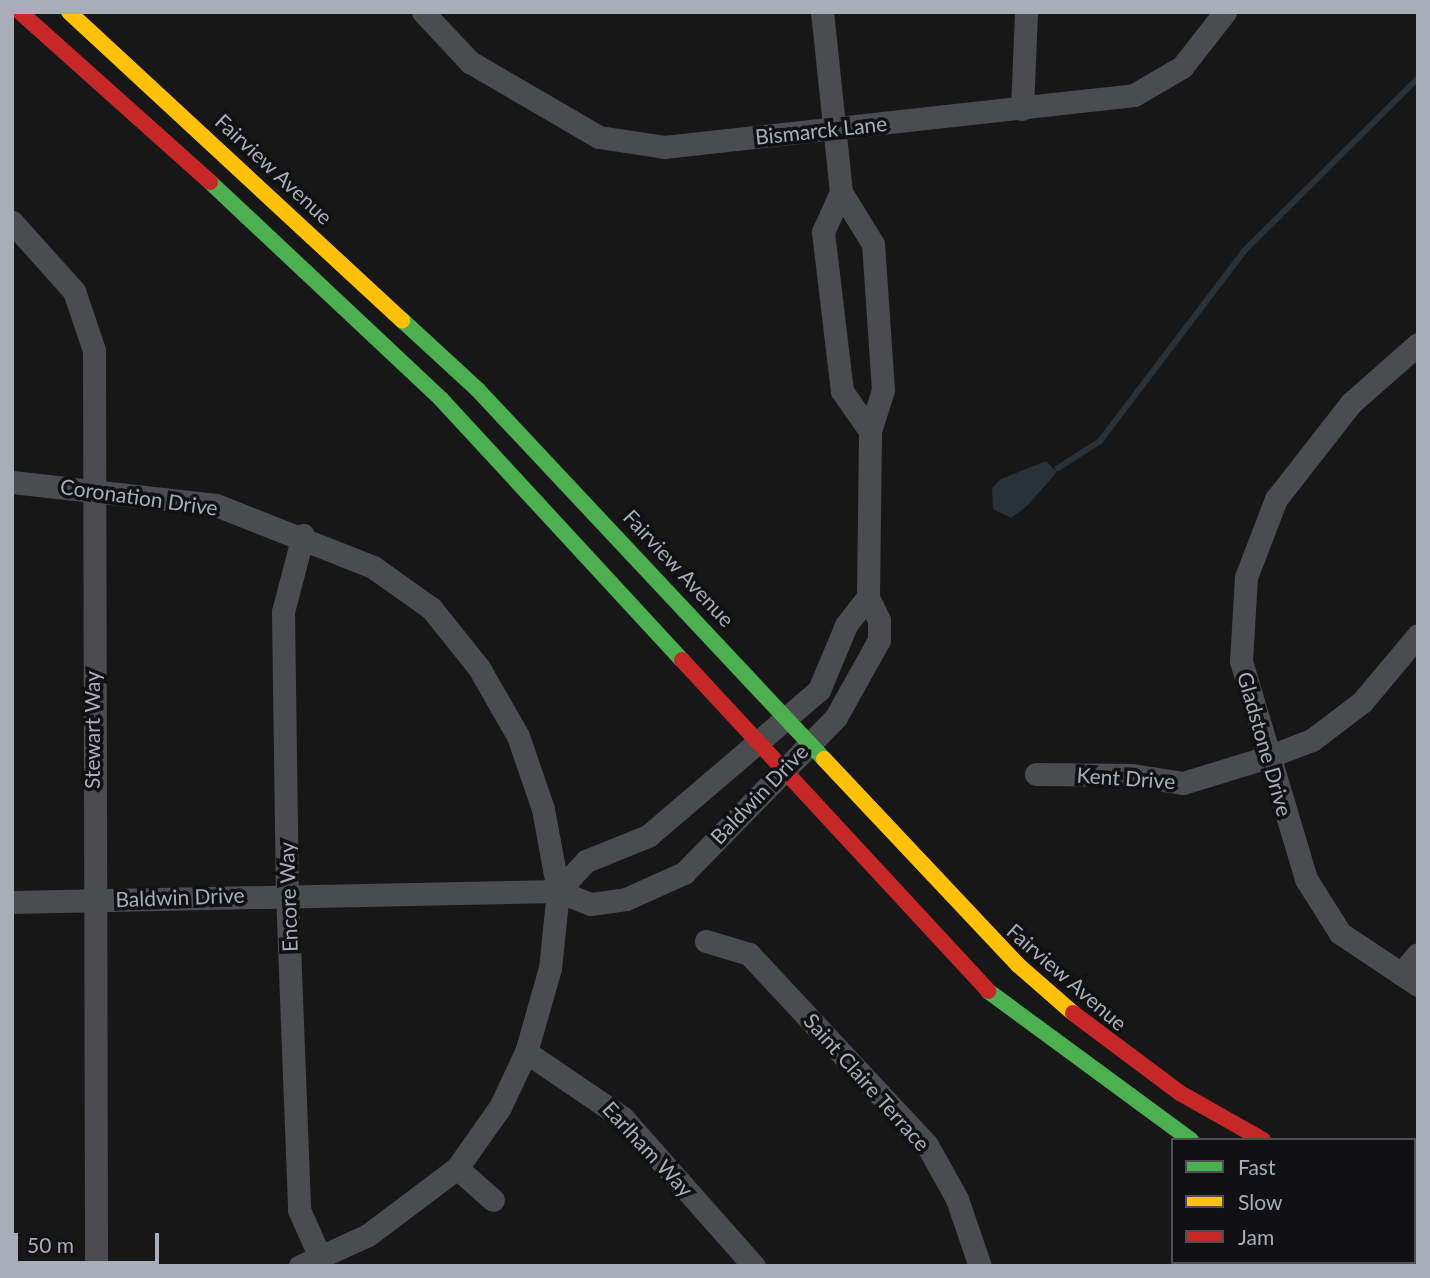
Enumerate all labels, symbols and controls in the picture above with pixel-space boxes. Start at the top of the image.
street label: Fairview Avenue [210,108,338,230]
street label: Bismarck Lane [754,111,888,149]
street label: Coronation Drive [59,473,219,521]
street label: Fairview Avenue [618,504,740,632]
street label: Gladstone Drive [1232,669,1298,819]
street label: Stewart Way [79,671,105,789]
street label: Baldwin Drive [705,739,813,849]
street label: Kent Drive [1076,762,1176,794]
street label: Encore Way [273,841,303,953]
street label: Baldwin Drive [115,882,245,912]
street label: Fairview Avenue [1001,918,1133,1036]
street label: Saint Claire Terrace [799,1008,935,1156]
street label: Earlham Way [597,1096,699,1202]
legend [1171,1138,1416,1264]
text: Fast [1238,1154,1275,1179]
text: Slow [1238,1189,1282,1214]
scale bar [18,1218,163,1262]
text: Jam [1238,1224,1274,1249]
text: 50 m [27,1232,74,1257]

